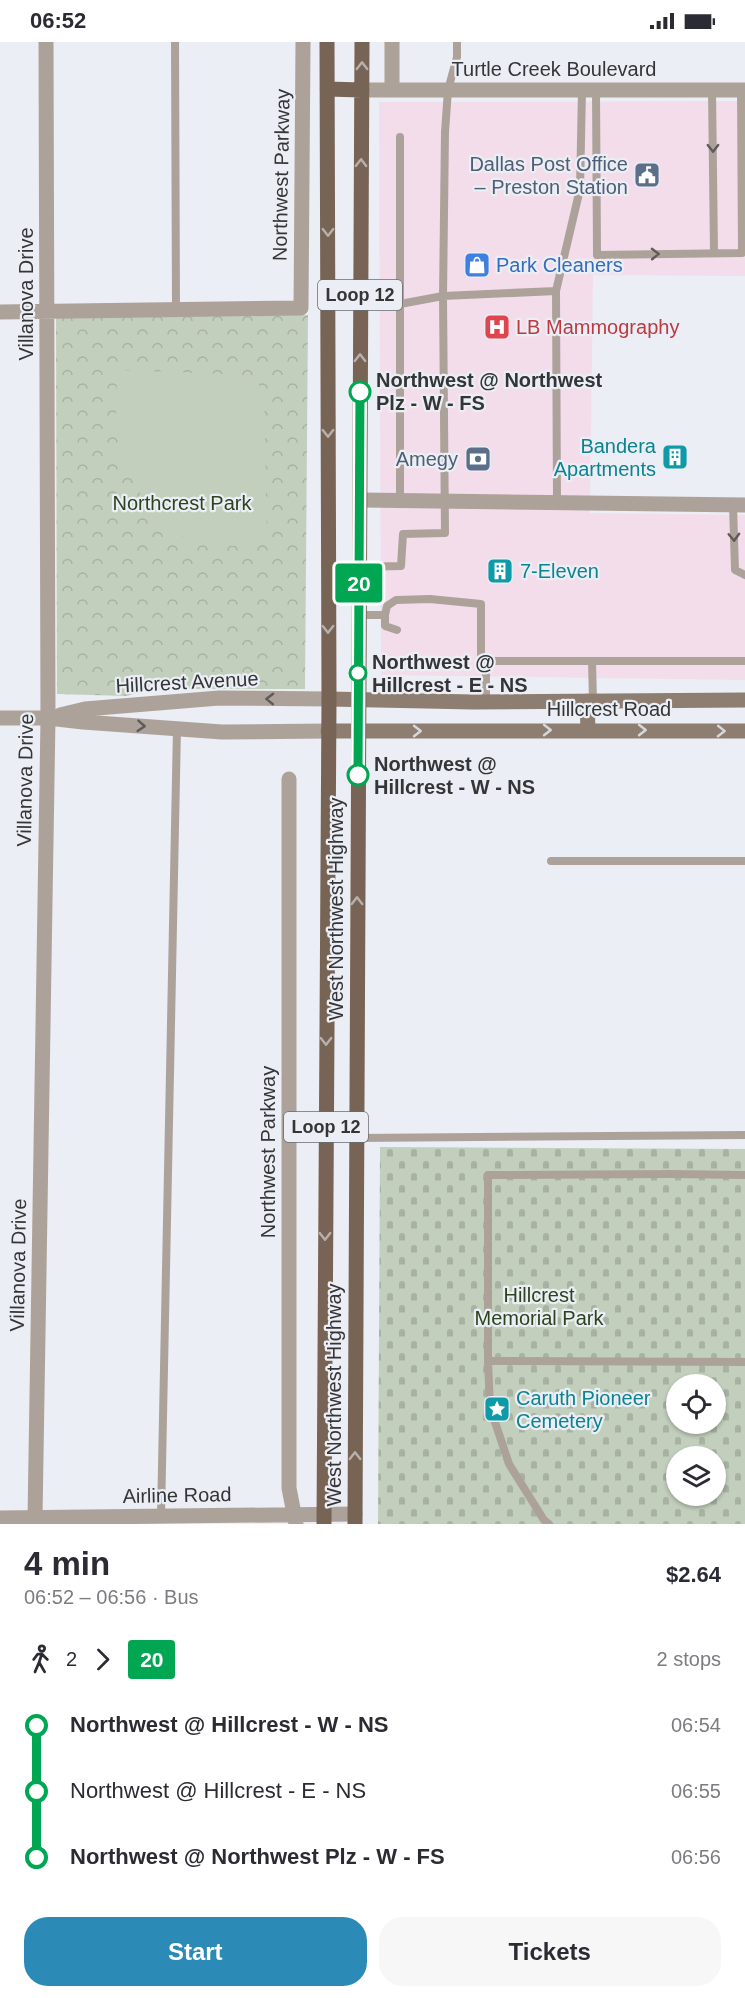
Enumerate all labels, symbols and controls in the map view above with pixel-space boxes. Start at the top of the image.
text: 06:52 [30,8,86,33]
street label: Turtle Creek Boulevard [452,58,656,80]
one-way arrow [356,61,368,70]
street label: Northwest Parkway [268,89,294,261]
one-way arrow [707,144,719,153]
place label: Dallas Post Office – Preston Station [469,153,628,198]
one-way arrow [355,158,368,167]
public building icon: Dallas Post Office – Preston Station [632,160,662,190]
street label: Villanova Drive [15,227,37,361]
one-way arrow [322,227,334,236]
one-way arrow [651,248,660,260]
shop icon: Park Cleaners [462,250,492,280]
place label: Park Cleaners [496,254,623,276]
road number: Loop 12 [318,280,402,310]
hospital icon: LB Mammography [482,312,512,342]
place label: LB Mammography [516,316,679,338]
one-way arrow [354,353,366,362]
place label: Northwest @ Northwest Plz - W - FS [376,369,603,414]
marker: Northwest @ Northwest Plz - W - FS [349,381,371,403]
one-way arrow [322,429,334,438]
place label: Bandera Apartments [554,435,657,480]
building icon: Bandera Apartments [660,442,690,472]
bank icon: Amegy [463,444,493,474]
place label: Amegy [396,448,458,470]
park label: Northcrest Park [113,492,252,514]
one-way arrow [727,533,740,542]
building icon: 7-Eleven [485,556,515,586]
place label: 7-Eleven [520,560,599,582]
line badge: 20 [332,564,386,602]
text: 20 [347,572,371,595]
one-way arrow [322,624,334,633]
place label: Northwest @ Hillcrest - E - NS [372,651,528,696]
marker: Northwest @ Hillcrest - E - NS [349,664,367,682]
street label: Hillcrest Avenue [115,667,259,697]
one-way arrow [266,692,275,705]
street label: Hillcrest Road [547,698,671,720]
street label: Villanova Drive [13,713,37,847]
one-way arrow [137,719,146,732]
one-way arrow [543,724,552,736]
one-way arrow [638,724,647,737]
one-way arrow [412,725,421,737]
one-way arrow [716,725,725,737]
place label: Northwest @ Hillcrest - W - NS [374,753,535,798]
marker: Northwest @ Hillcrest - W - NS [347,764,369,786]
street label: West Northwest Highway [325,797,347,1021]
one-way arrow [351,897,363,906]
one-way arrow [320,1037,332,1046]
street label: Northwest Parkway [257,1066,279,1238]
road number: Loop 12 [284,1112,368,1142]
street label: Villanova Drive [6,1198,30,1332]
one-way arrow [319,1232,331,1241]
street label: West Northwest Highway [323,1283,345,1507]
park label: Hillcrest Memorial Park [475,1284,604,1329]
map controls [666,1374,726,1506]
button: locate [666,1374,726,1434]
place label: Caruth Pioneer Cemetery [516,1387,651,1432]
place icon: Caruth Pioneer Cemetery [482,1394,512,1424]
button: layers [666,1446,726,1506]
one-way arrow [349,1451,361,1460]
street label: Airline Road [122,1483,232,1507]
text: 4 min [24,1545,110,1582]
text: $2.64 [666,1562,721,1587]
text: 06:52 – 06:56 · Bus [24,1586,199,1608]
icon: walk [24,1643,57,1676]
icon: forward [86,1643,119,1676]
text: 2 [66,1648,77,1670]
text: 20 [140,1648,163,1671]
text: 2 stops [657,1648,721,1670]
text: Northwest @ Hillcrest - W - NS [70,1712,388,1737]
text: 06:54 [671,1714,721,1736]
text: Northwest @ Hillcrest - E - NS [70,1778,366,1803]
text: 06:55 [671,1780,721,1802]
text: Northwest @ Northwest Plz - W - FS [70,1844,445,1869]
text: 06:56 [671,1846,721,1868]
button: Start [24,1917,367,1986]
button: Tickets [379,1917,721,1986]

